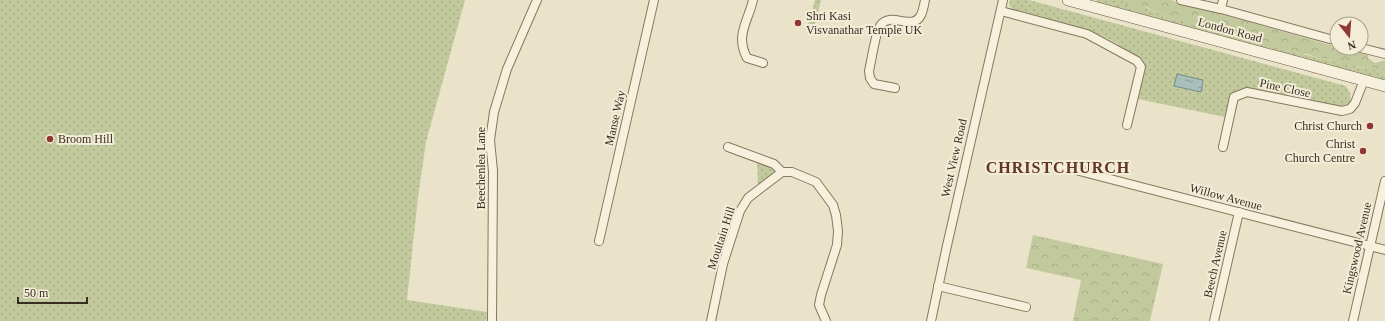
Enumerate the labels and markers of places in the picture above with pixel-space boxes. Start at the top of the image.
place label: Shri Kasi Visvanathar Temple UK [806,9,923,37]
marker: Shri Kasi Visvanathar Temple UK [793,18,803,28]
place label: Christ Church [1294,119,1362,133]
marker: Christ Church [1365,121,1375,131]
place label: Broom Hill [58,132,114,146]
marker: Broom Hill [45,134,55,144]
place label: Christ Church Centre [1285,137,1356,165]
marker: Christ Church Centre [1358,146,1368,156]

